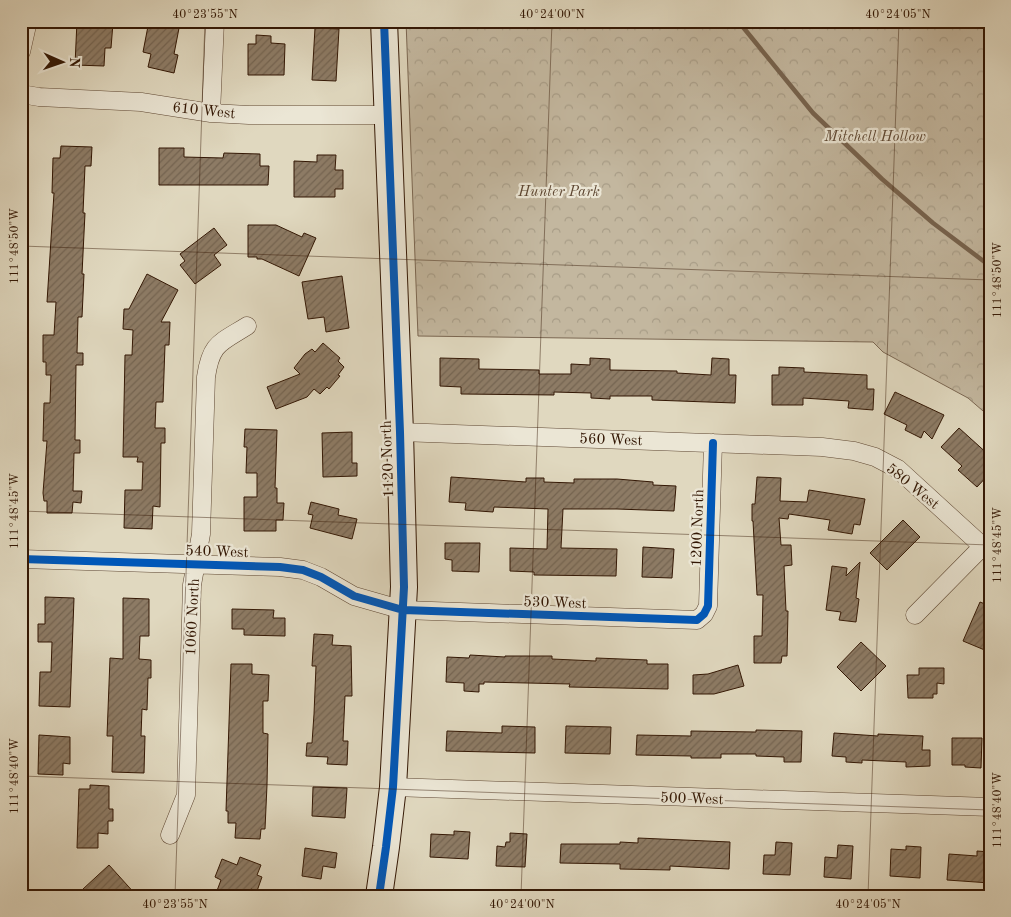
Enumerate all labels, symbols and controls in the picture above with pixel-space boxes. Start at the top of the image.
text: 40°23'55"N [172,8,238,21]
text: 40°24'05"N [865,8,931,21]
text: 40°24'00"N [519,9,585,21]
north arrow [38,38,88,88]
text: N [67,57,81,68]
street label: 610 West [171,101,236,122]
park label: Mitchell Hollow [823,130,926,145]
park label: Hunter Park [517,185,600,200]
text: 111°48'50"W [8,208,21,284]
text: 111°48'50"W [991,242,1004,318]
street label: 1120 North [380,420,397,498]
street label: 560 West [579,432,643,449]
street label: 580 West [883,461,941,513]
text: 111°48'45"W [8,473,21,549]
street label: 1200 North [690,489,707,567]
text: 111°48'45"W [991,507,1004,583]
street label: 540 West [185,544,249,561]
street label: 1060 North [184,578,203,656]
street label: 530 West [523,595,587,612]
text: 111°48'40"W [9,738,21,814]
text: 111°48'40"W [992,772,1004,848]
street label: 500 West [660,791,724,808]
text: 40°23'55"N [142,898,208,911]
text: 40°24'05"N [835,898,901,911]
text: 40°24'00"N [489,899,555,911]

